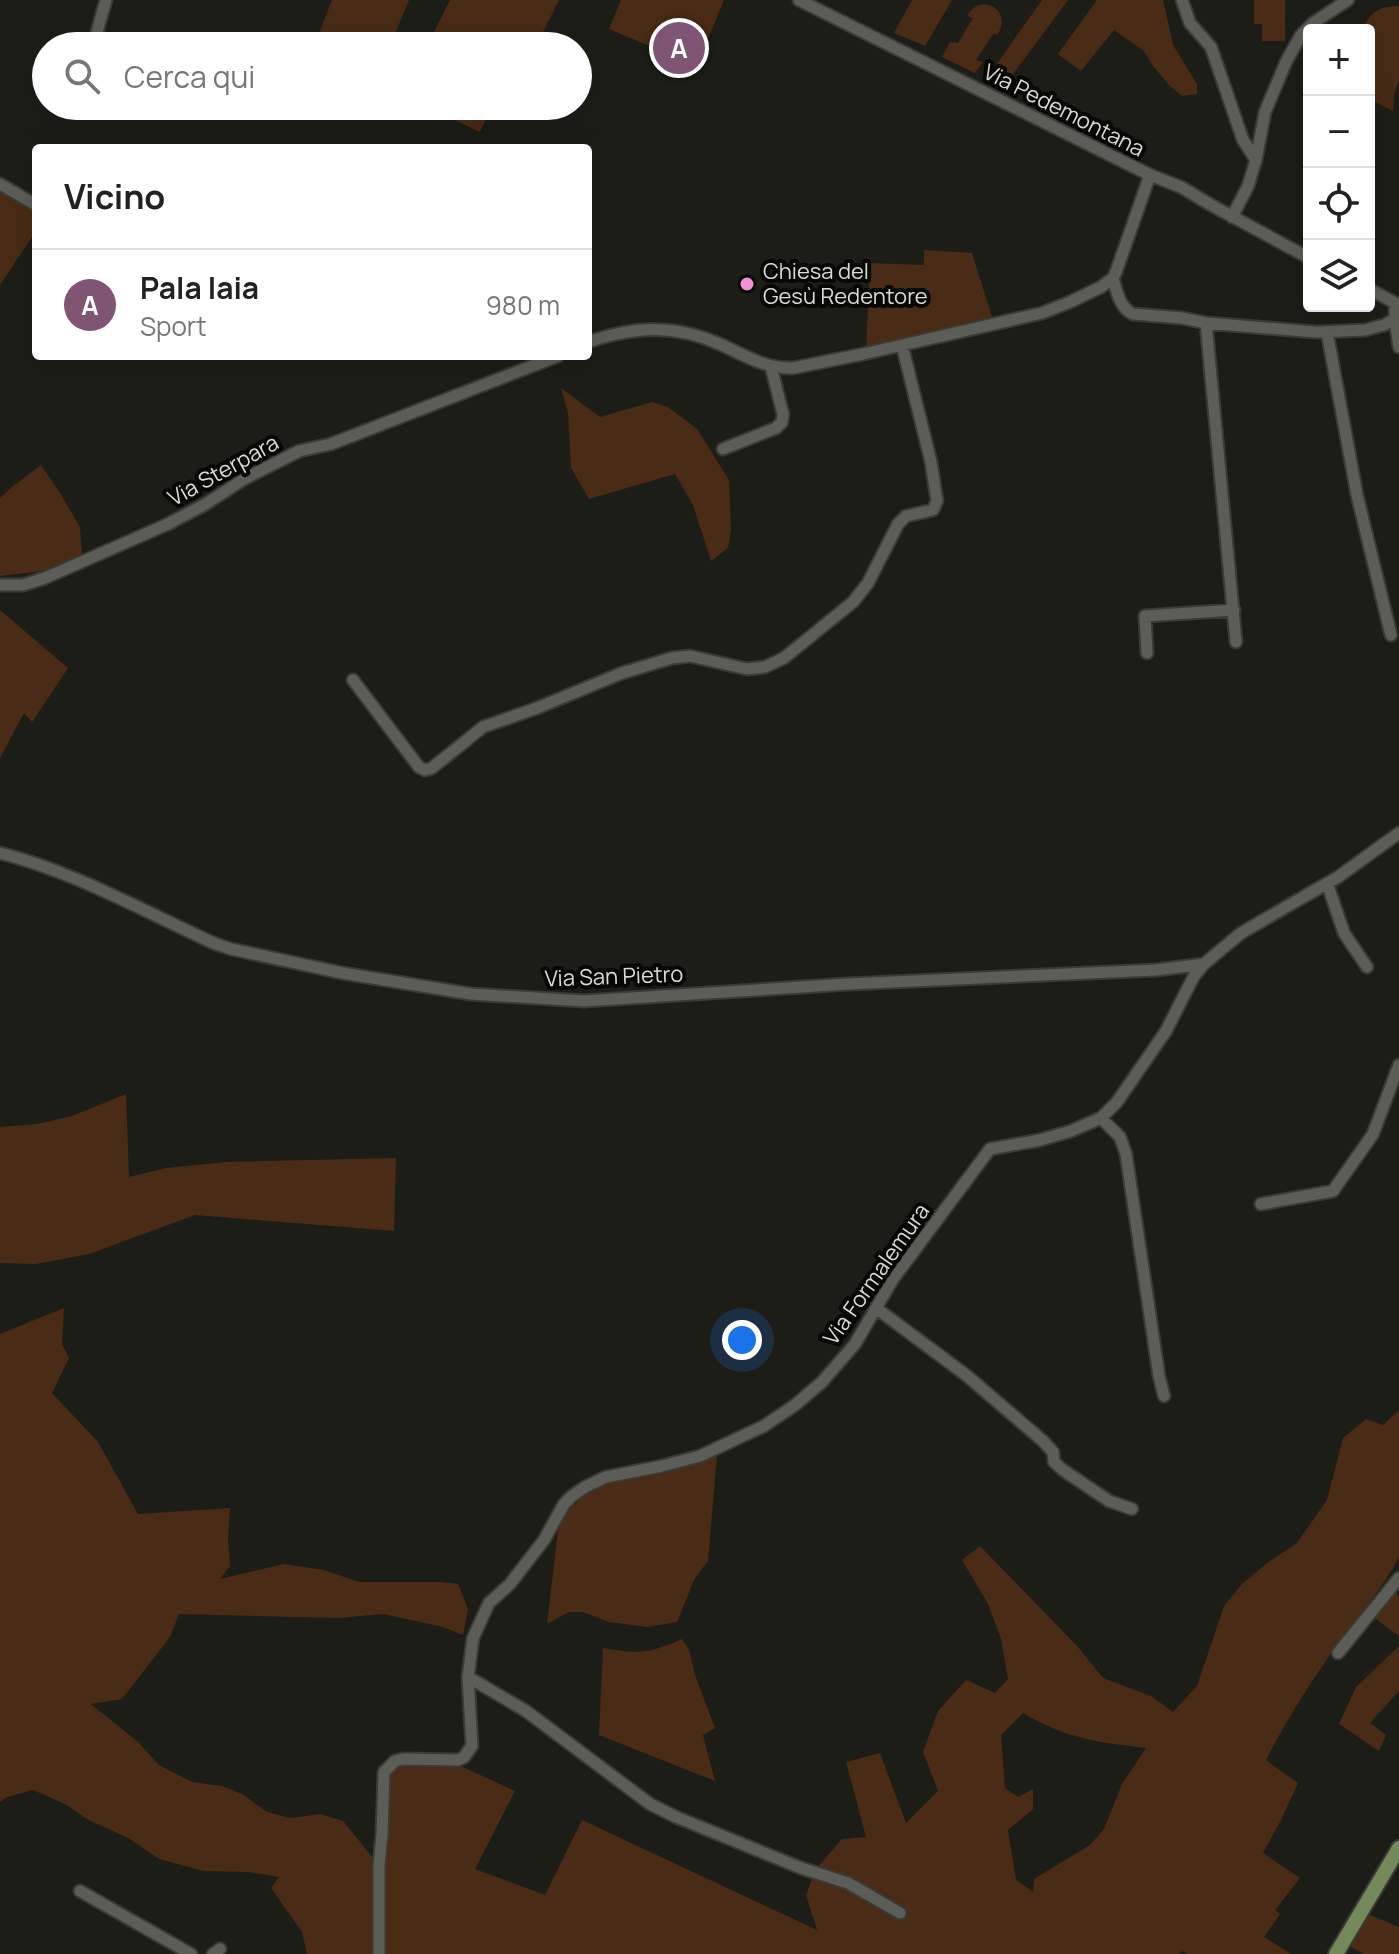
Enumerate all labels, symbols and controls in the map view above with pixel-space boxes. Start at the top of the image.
pin: A [653,18,705,78]
map controls [1303,24,1375,312]
button: + [1303,24,1375,96]
search box [32,32,592,120]
icon: search [60,54,104,98]
text: Cerca qui [124,56,255,97]
street label: Via Pedemontana [978,56,1150,164]
button: − [1303,96,1375,168]
button: locate [1303,168,1375,240]
text: Vicino [64,173,165,219]
button: layers [1303,240,1375,312]
place label: Chiesa del Gesù Redentore [763,256,928,311]
text: Pala Iaia [140,267,259,308]
marker: Chiesa del Gesù Redentore [738,275,756,293]
text: A [81,287,99,323]
text: 980 m [486,287,560,323]
text: Sport [140,308,207,344]
street label: Via Sterpara [162,427,284,513]
street label: Via San Pietro [544,959,684,993]
street label: Via Formalemura [816,1197,936,1351]
your location [722,1320,762,1360]

